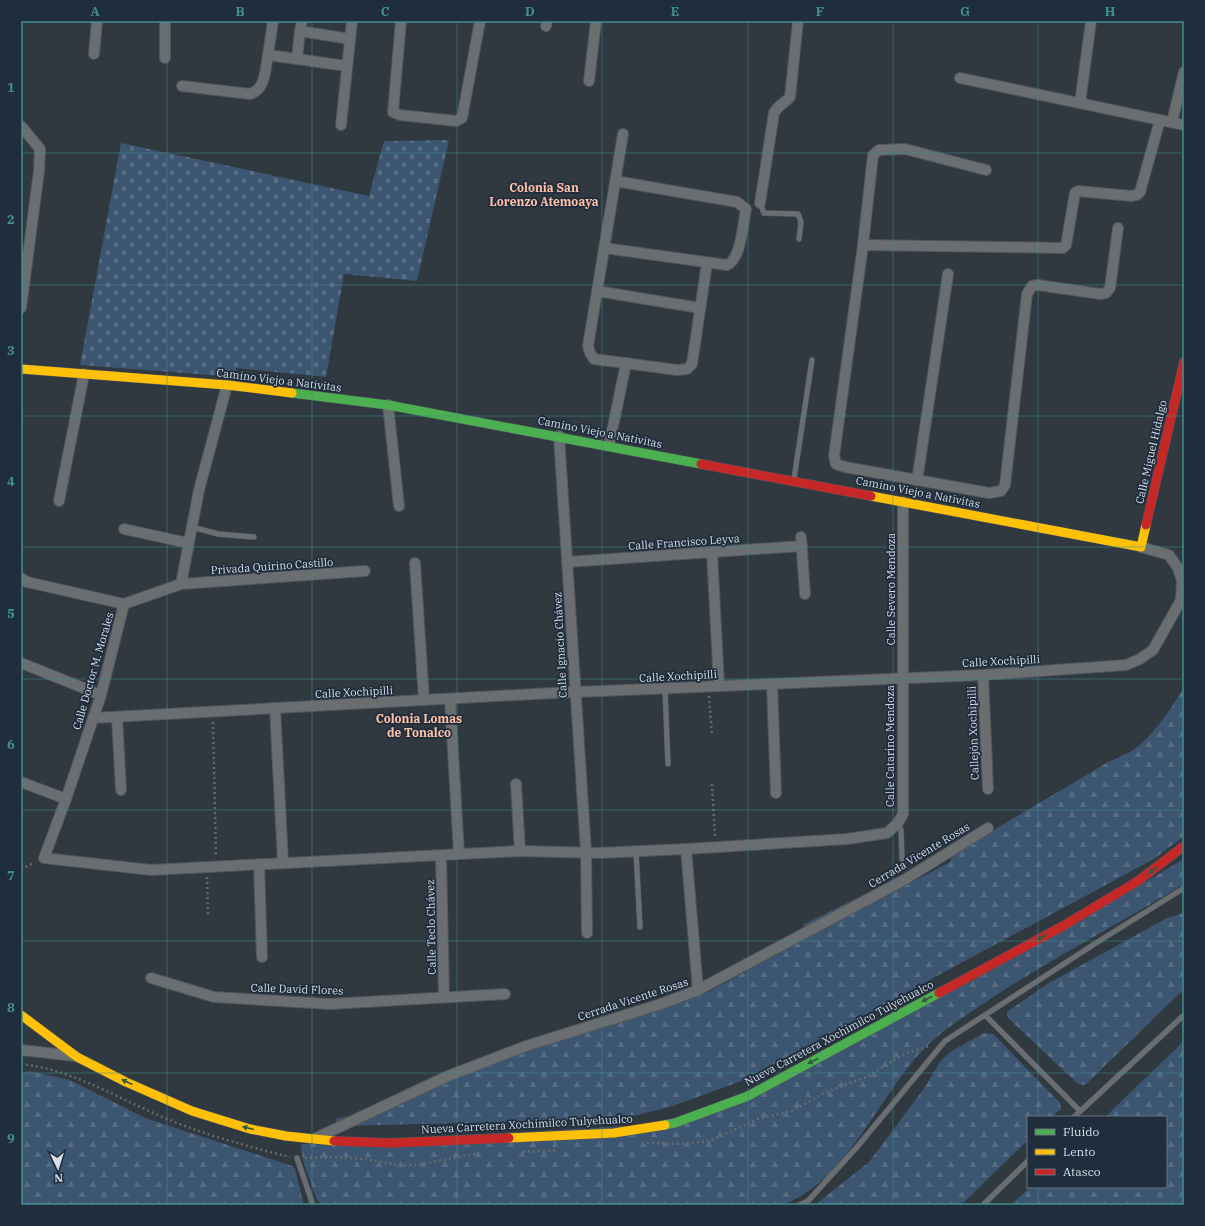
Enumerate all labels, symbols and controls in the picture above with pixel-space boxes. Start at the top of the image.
text: A [90,3,100,20]
text: B [235,3,245,20]
text: C [381,3,390,20]
text: D [525,3,535,20]
text: E [671,3,679,20]
text: F [816,3,824,20]
text: G [960,3,970,20]
text: H [1105,3,1116,20]
text: 1 [7,79,15,96]
district label: Colonia San Lorenzo Atemoaya [489,180,599,209]
text: 2 [7,211,15,228]
text: 3 [7,342,15,359]
street label: Camino Viejo a Nativitas [216,365,342,395]
street label: Calle Miguel Hidalgo [1132,399,1170,505]
street label: Camino Viejo a Nativitas [537,413,663,451]
text: 4 [7,473,15,490]
street label: Camino Viejo a Nativitas [855,473,981,511]
street label: Calle Francisco Leyva [628,531,740,553]
street label: Calle Severo Mendoza [884,533,898,645]
street label: Privada Quirino Castillo [210,555,334,577]
street label: Calle Ignacio Chávez [550,591,570,698]
text: 5 [7,605,15,622]
street label: Calle Doctor M. Morales [70,611,116,731]
street label: Calle Xochipilli [962,652,1041,670]
street label: Calle Xochipilli [639,667,718,685]
street label: Calle Xochipilli [315,683,394,701]
street label: Calle Catarino Mendoza [883,685,897,807]
street label: Callejón Xochipilli [964,685,982,780]
district label: Colonia Lomas de Tonalco [376,711,462,740]
text: 6 [7,736,15,753]
street label: Cerrada Vicente Rosas [866,819,972,891]
one-way arrow [1147,865,1158,874]
text: 7 [7,867,15,884]
street label: Calle Teclo Chávez [423,879,439,975]
one-way arrow [1036,934,1048,941]
street label: Cerrada Vicente Rosas [576,975,690,1023]
street label: Nueva Carretera Xochimilco Tulyehualco [742,977,936,1089]
street label: Calle David Flores [250,980,344,998]
one-way arrow [922,996,933,1002]
text: 8 [7,999,15,1016]
one-way arrow [807,1057,819,1064]
one-way arrow [121,1079,132,1085]
street label: Nueva Carretera Xochimilco Tulyehualco [421,1111,633,1137]
legend [1027,1116,1167,1188]
text: Fluido [1063,1124,1100,1139]
one-way arrow [242,1125,254,1131]
text: 9 [7,1130,15,1147]
text: Lento [1063,1144,1095,1159]
north arrow [38,1148,78,1188]
text: Atasco [1063,1164,1101,1179]
text: N [54,1171,64,1185]

